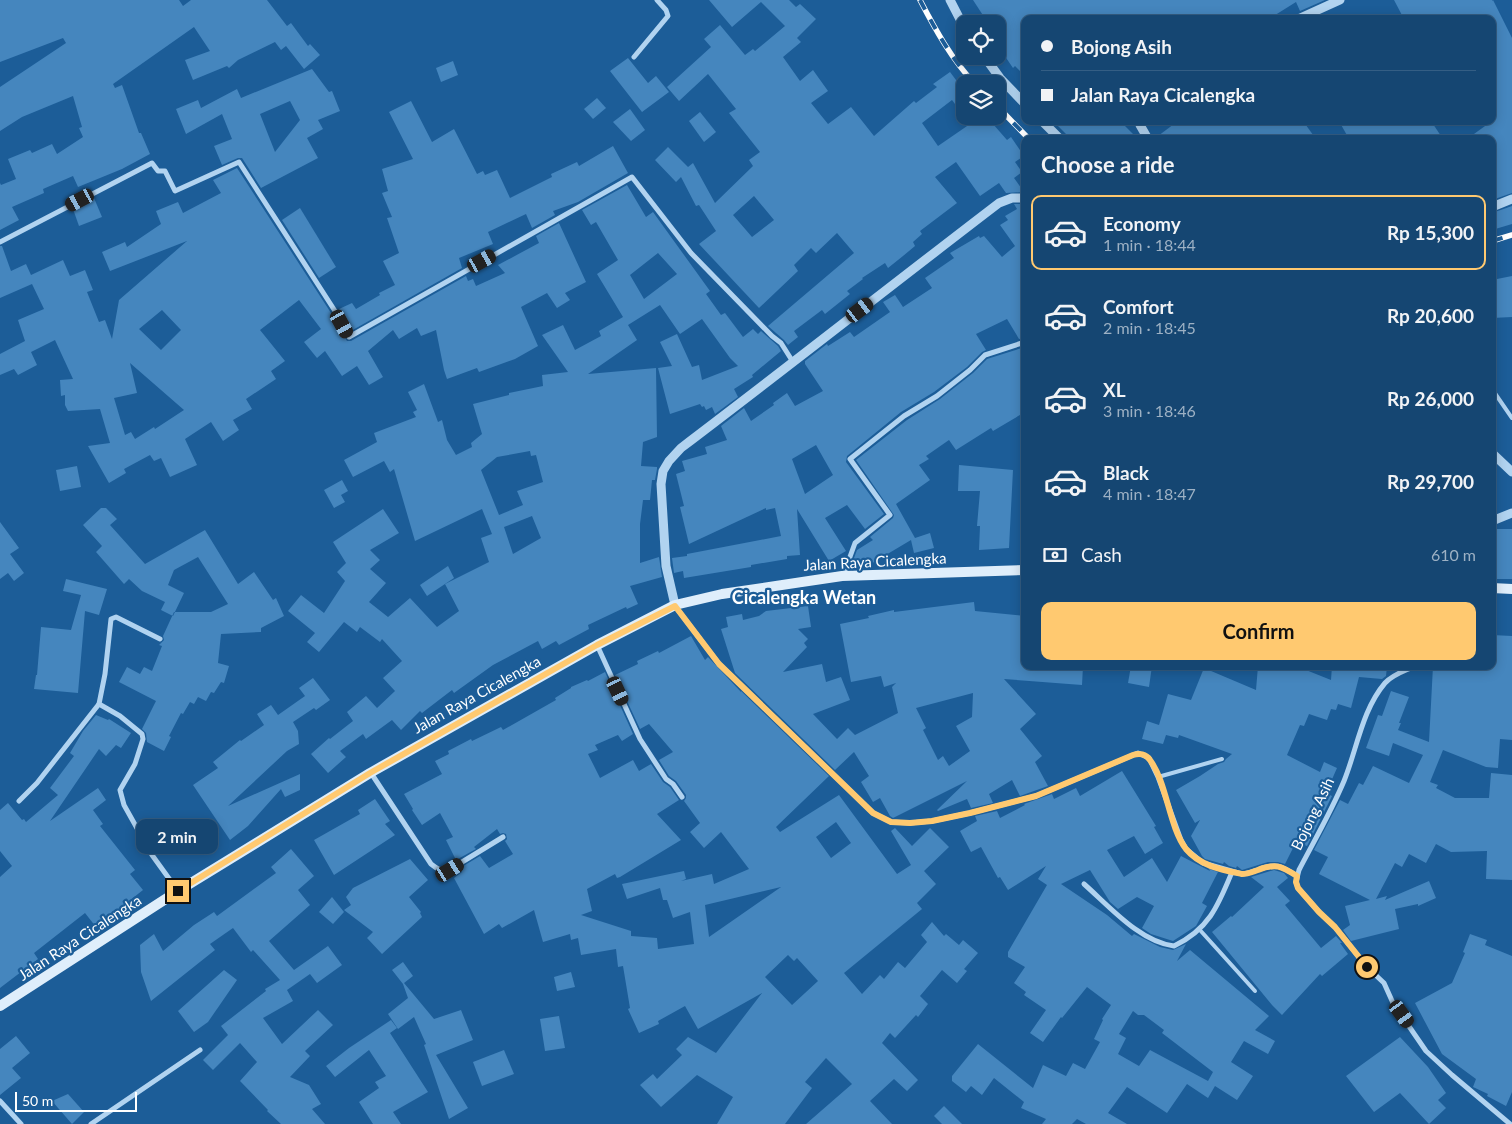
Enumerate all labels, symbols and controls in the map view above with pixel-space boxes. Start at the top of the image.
map controls [956,15,1006,125]
button: locate [956,15,1006,65]
text: Bojong Asih [1071,35,1172,58]
button: layers [956,75,1006,125]
text: Jalan Raya Cicalengka [1071,83,1255,106]
text: Choose a ride [1041,151,1175,178]
car [63,186,96,214]
icon: car [1043,210,1088,255]
text: Economy [1103,212,1181,235]
text: Rp 15,300 [1387,221,1474,244]
text: 1 min · 18:44 [1103,235,1196,254]
car [465,247,498,275]
icon: car [1043,293,1088,338]
car [843,295,876,325]
text: Comfort [1103,295,1174,318]
text: Rp 20,600 [1387,304,1474,327]
car [328,307,355,341]
text: 2 min · 18:45 [1103,318,1196,337]
icon: car [1043,376,1088,421]
text: XL [1103,378,1126,401]
text: Rp 26,000 [1387,387,1474,410]
text: 3 min · 18:46 [1103,401,1196,420]
icon: car [1043,459,1088,504]
text: Black [1103,461,1149,484]
text: Rp 29,700 [1387,470,1474,493]
text: 4 min · 18:47 [1103,484,1196,503]
icon: cash [1041,541,1069,569]
text: Cash [1081,543,1122,566]
text: 610 m [1431,545,1476,564]
street label: Jalan Raya Cicalengka [803,548,947,574]
district label: Cicalengka Wetan [732,586,876,608]
button: Confirm [1041,602,1476,660]
street label: Jalan Raya Cicalengka [410,652,543,737]
car [604,674,631,708]
street label: Bojong Asih [1287,774,1337,853]
callout: 2 min [137,818,219,854]
text: 2 min [157,827,197,846]
car [433,856,466,884]
route end [167,880,189,902]
street label: Jalan Raya Cicalengka [15,891,144,984]
route start [1356,956,1378,978]
car [1387,997,1416,1031]
scale bar [15,1089,138,1112]
text: 50 m [22,1092,53,1109]

